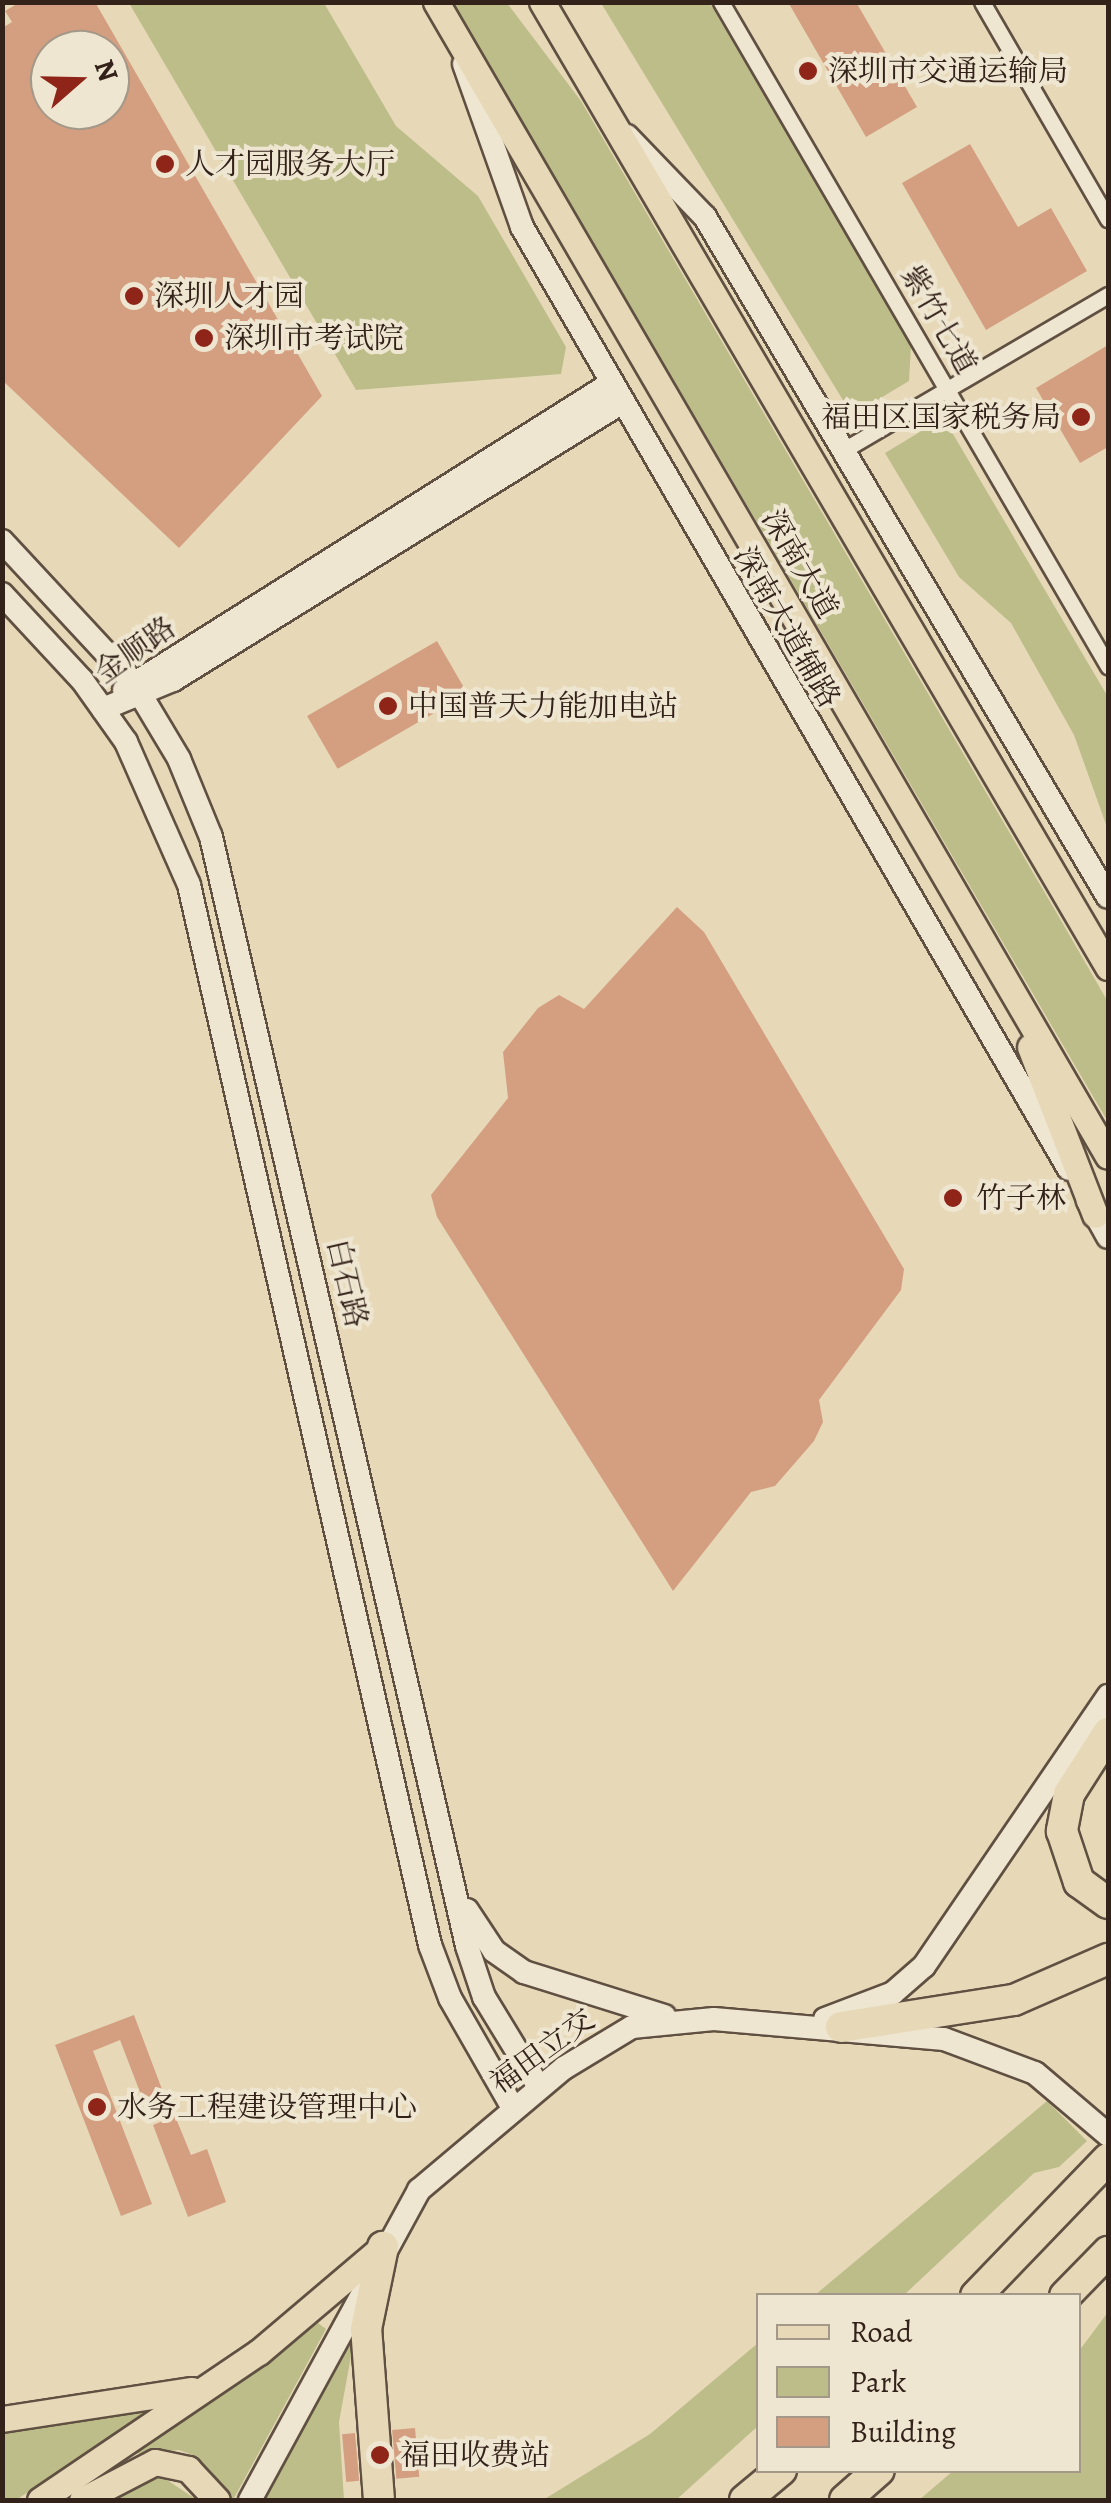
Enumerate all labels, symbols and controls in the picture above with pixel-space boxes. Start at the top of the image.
north arrow [30,30,130,130]
place label: 深圳市交通运输局 [828,53,1068,89]
text: N [85,54,128,86]
marker: 深圳市交通运输局 [797,60,819,82]
place label: 人才园服务大厅 [185,146,395,182]
marker: 人才园服务大厅 [154,153,176,175]
street label: 紫竹七道 [893,259,985,381]
place label: 深圳人才园 [154,278,304,314]
marker: 深圳人才园 [123,285,145,307]
place label: 深圳市考试院 [224,320,404,356]
marker: 深圳市考试院 [193,327,215,349]
place label: 福田区国家税务局 [821,399,1061,435]
marker: 福田区国家税务局 [1070,406,1092,428]
street label: 深南大道 [754,503,846,625]
street label: 深南大道辅路 [726,540,848,714]
street label: 金顺路 [88,609,182,691]
place label: 中国普天力能加电站 [408,688,678,724]
marker: 中国普天力能加电站 [377,695,399,717]
place label: 竹子林 [976,1180,1066,1216]
marker: 竹子林 [940,1185,966,1211]
street label: 白石路 [319,1235,375,1331]
street label: 福田立交 [483,2001,601,2101]
place label: 水务工程建设管理中心 [117,2089,417,2125]
marker: 水务工程建设管理中心 [86,2096,108,2118]
legend [756,2293,1081,2473]
text: Road [850,2312,912,2352]
text: Park [850,2362,906,2402]
text: Building [850,2412,956,2452]
place label: 福田收费站 [400,2437,550,2473]
marker: 福田收费站 [369,2444,391,2466]

